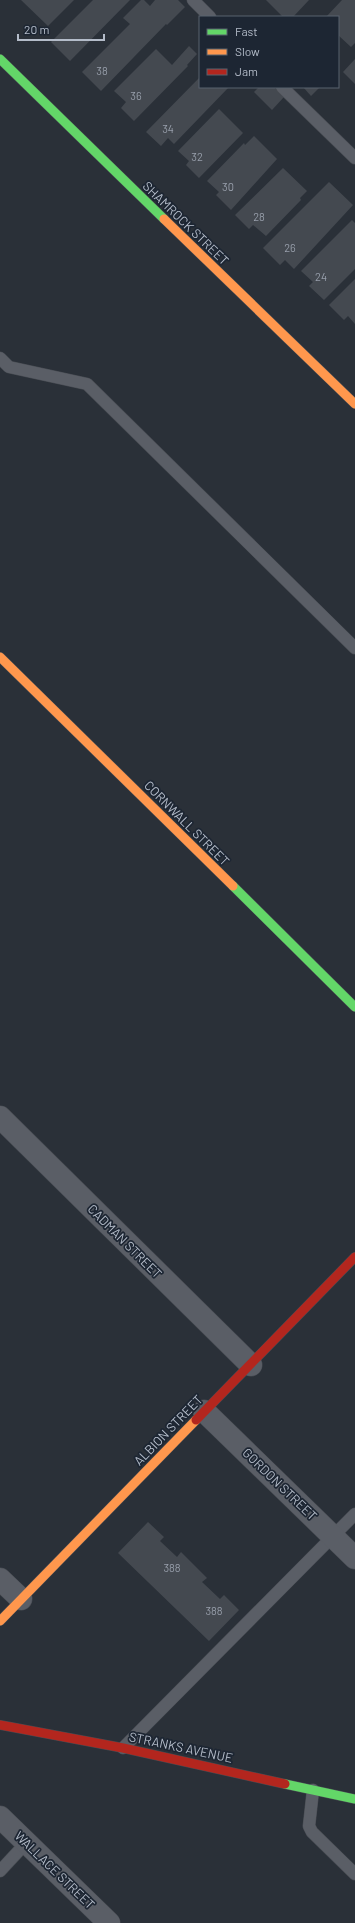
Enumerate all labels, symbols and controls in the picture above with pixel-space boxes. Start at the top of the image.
scale bar [18,16,104,42]
legend [199,16,339,88]
text: 20 m [24,22,50,36]
text: Fast [235,24,258,38]
text: Slow [235,44,260,58]
house number: 38 [96,64,108,77]
text: Jam [235,64,258,78]
house number: 36 [130,89,142,102]
house number: 34 [162,122,174,135]
house number: 32 [191,150,203,163]
street label: SHAMROCK STREET [140,178,232,268]
house number: 30 [222,180,234,193]
house number: 28 [253,210,265,223]
house number: 26 [284,241,296,254]
house number: 24 [315,270,327,283]
street label: CORNWALL STREET [141,777,233,869]
street label: CADMAN STREET [85,1201,165,1281]
street label: ALBION STREET [130,1391,206,1469]
street label: GORDON STREET [239,1444,321,1524]
house number: 388 [163,1561,181,1574]
house number: 388 [205,1604,223,1617]
street label: STRANKS AVENUE [128,1728,234,1766]
street label: WALLACE STREET [12,1828,98,1912]

